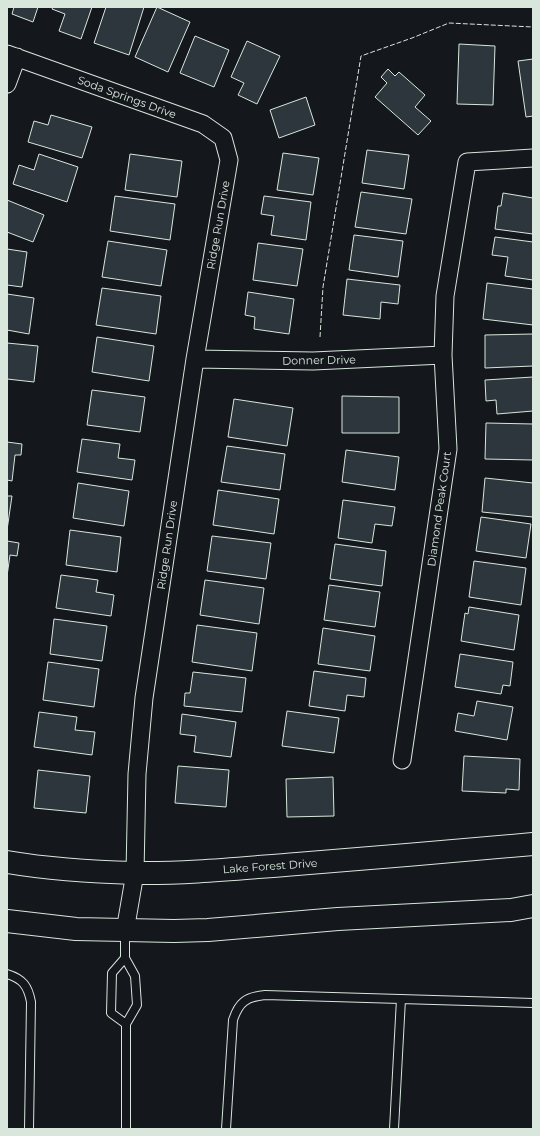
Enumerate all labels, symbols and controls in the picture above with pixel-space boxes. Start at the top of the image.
street label: Soda Springs Drive [76,73,179,121]
street label: Ridge Run Drive [203,179,233,270]
street label: Donner Drive [282,352,356,368]
street label: Diamond Peak Court [424,450,454,567]
street label: Ridge Run Drive [154,499,180,590]
street label: Lake Forest Drive [222,856,318,876]

